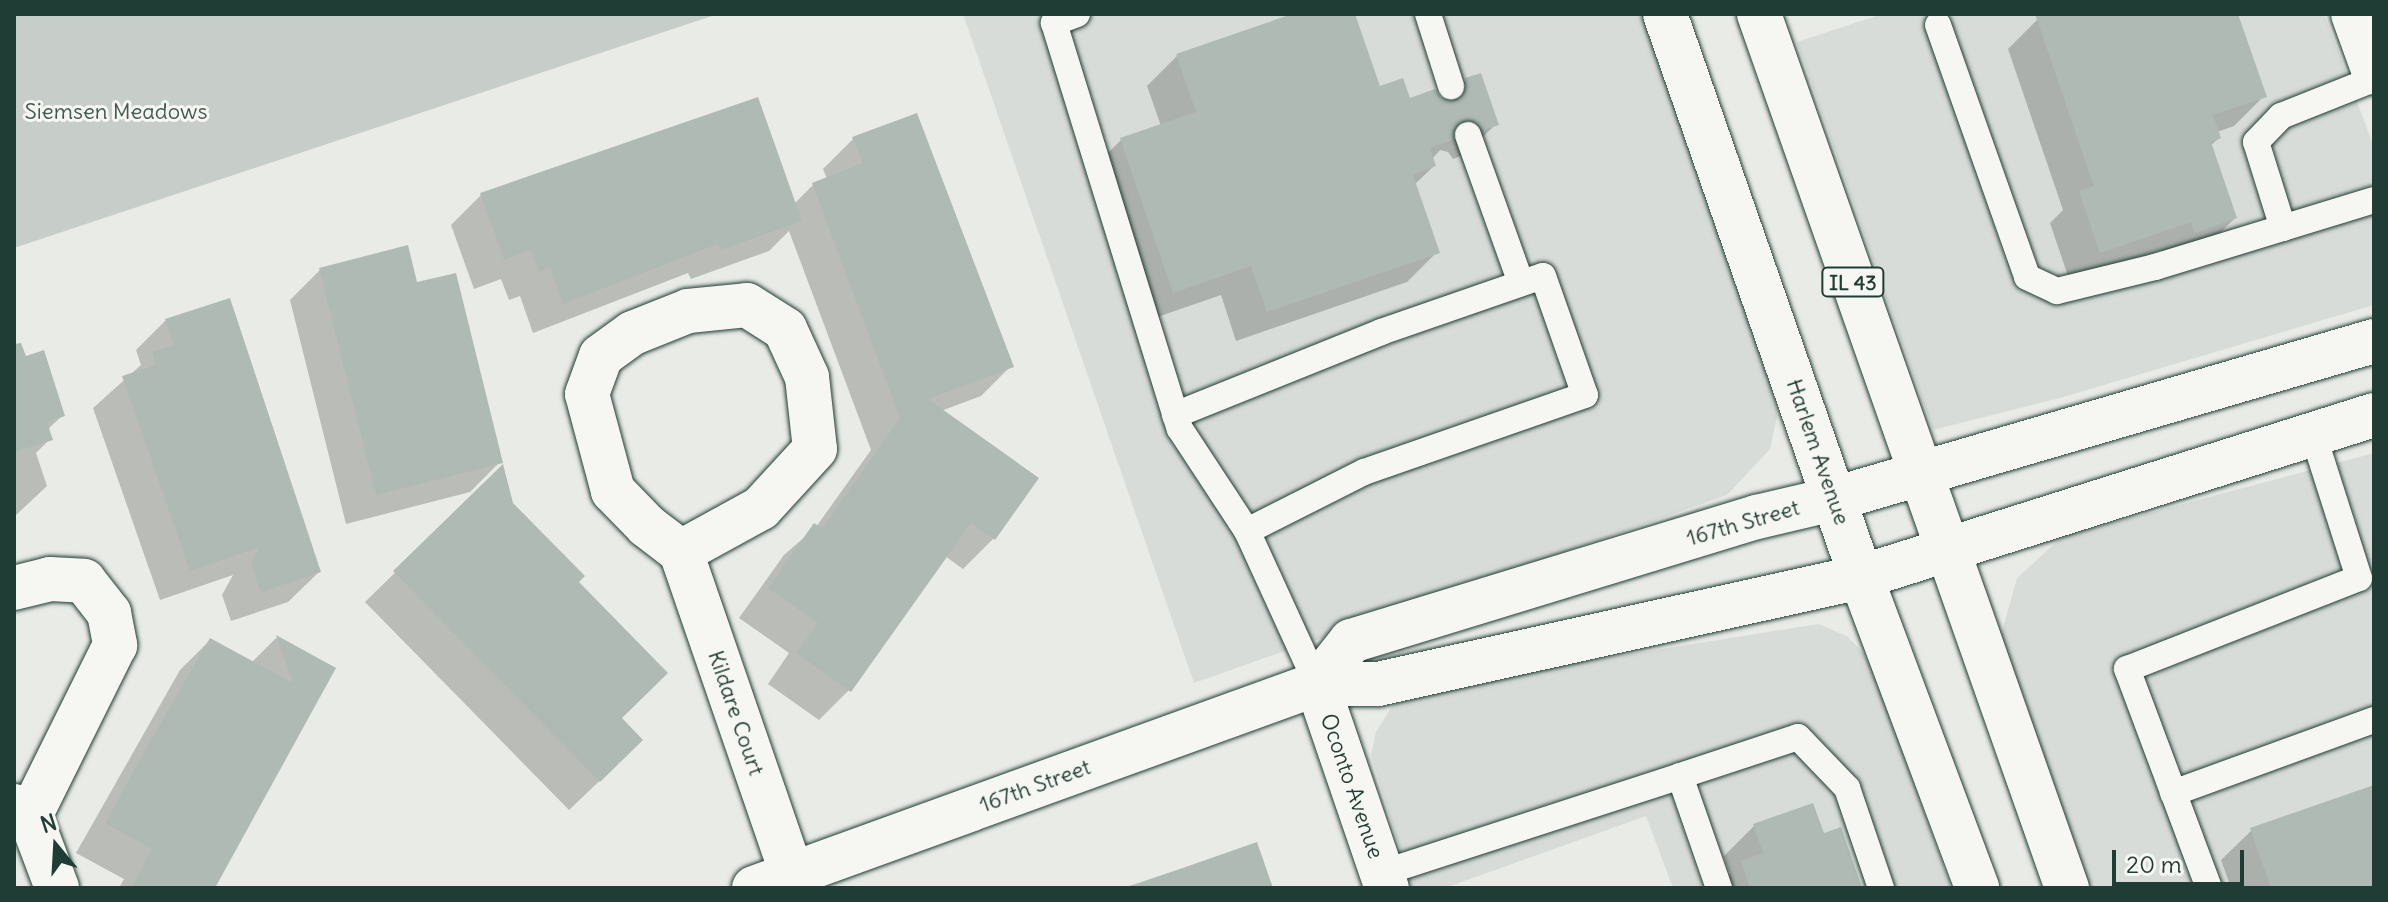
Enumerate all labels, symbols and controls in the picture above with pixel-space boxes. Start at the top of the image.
park label: Siemsen Meadows [25,99,207,125]
road number: IL 43 [1821,266,1885,298]
street label: Harlem Avenue [1781,376,1855,528]
street label: 167th Street [1683,494,1803,552]
street label: Kildare Court [702,647,770,779]
street label: Oconto Avenue [1315,710,1389,862]
street label: 167th Street [976,754,1094,818]
north arrow [16,806,96,886]
text: N [37,808,60,839]
scale bar [2116,834,2248,884]
text: 20 m [2126,849,2182,879]

